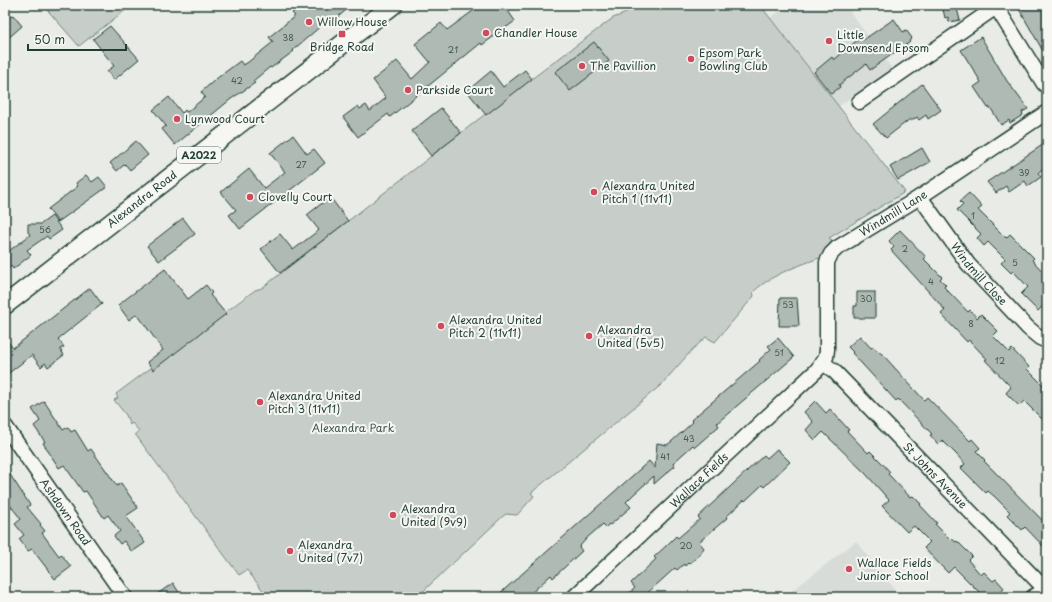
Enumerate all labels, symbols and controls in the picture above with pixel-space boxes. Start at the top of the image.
place label: Willow House [317,13,387,30]
marker: Willow House [304,17,314,27]
place label: Chandler House [494,24,578,41]
scale bar [28,26,126,52]
place label: Little Downsend Epsom [837,26,929,56]
marker: Chandler House [481,28,491,38]
marker: Bridge Road [337,29,347,39]
text: 50 m [34,30,65,48]
house number: 38 [282,30,294,44]
marker: Little Downsend Epsom [824,36,834,46]
place label: Bridge Road [310,38,374,55]
house number: 21 [448,42,458,56]
place label: Epsom Park Bowling Club [699,44,768,74]
marker: Epsom Park Bowling Club [686,54,696,64]
place label: The Pavillion [590,57,656,74]
marker: The Pavillion [577,61,587,71]
house number: 42 [231,73,243,87]
place label: Parkside Court [416,81,494,98]
marker: Parkside Court [403,85,413,95]
place label: Lynwood Court [185,110,265,127]
marker: Lynwood Court [172,114,182,124]
road number: A2022 [177,147,221,163]
house number: 27 [295,157,307,171]
house number: 39 [1018,165,1030,179]
street label: Alexandra Road [103,166,180,231]
place label: Alexandra United Pitch 1 (11v11) [602,177,695,207]
street label: Windmill Lane [856,186,930,240]
marker: Alexandra United Pitch 1 (11v11) [589,187,599,197]
place label: Clovelly Court [258,188,333,205]
marker: Clovelly Court [245,192,255,202]
house number: 1 [971,208,975,222]
house number: 56 [39,222,51,236]
street label: Windmill Close [947,239,1012,309]
house number: 2 [902,241,908,255]
house number: 5 [1012,255,1018,269]
house number: 4 [928,274,934,288]
house number: 30 [860,291,873,305]
house number: 53 [782,297,794,311]
place label: Alexandra United Pitch 2 (11v11) [449,311,542,341]
house number: 8 [968,316,974,330]
marker: Alexandra United Pitch 2 (11v11) [436,321,446,331]
place label: Alexandra United (5v5) [597,321,664,351]
marker: Alexandra United (5v5) [584,331,594,341]
house number: 51 [774,345,784,359]
house number: 12 [995,353,1005,367]
place label: Alexandra United Pitch 3 (11v11) [268,387,361,417]
marker: Alexandra United Pitch 3 (11v11) [255,397,265,407]
park label: Alexandra Park [312,419,395,436]
house number: 43 [683,431,695,445]
street label: St Johns Avenue [899,438,972,512]
street label: Wallace Fields [666,448,732,512]
house number: 41 [660,449,670,463]
street label: Ashdown Road [36,474,95,549]
place label: Alexandra United (9v9) [401,500,467,530]
marker: Alexandra United (9v9) [388,510,398,520]
place label: Alexandra United (7v7) [298,536,363,566]
house number: 20 [680,538,693,552]
marker: Alexandra United (7v7) [285,546,295,556]
place label: Wallace Fields Junior School [857,554,932,584]
marker: Wallace Fields Junior School [844,564,854,574]

